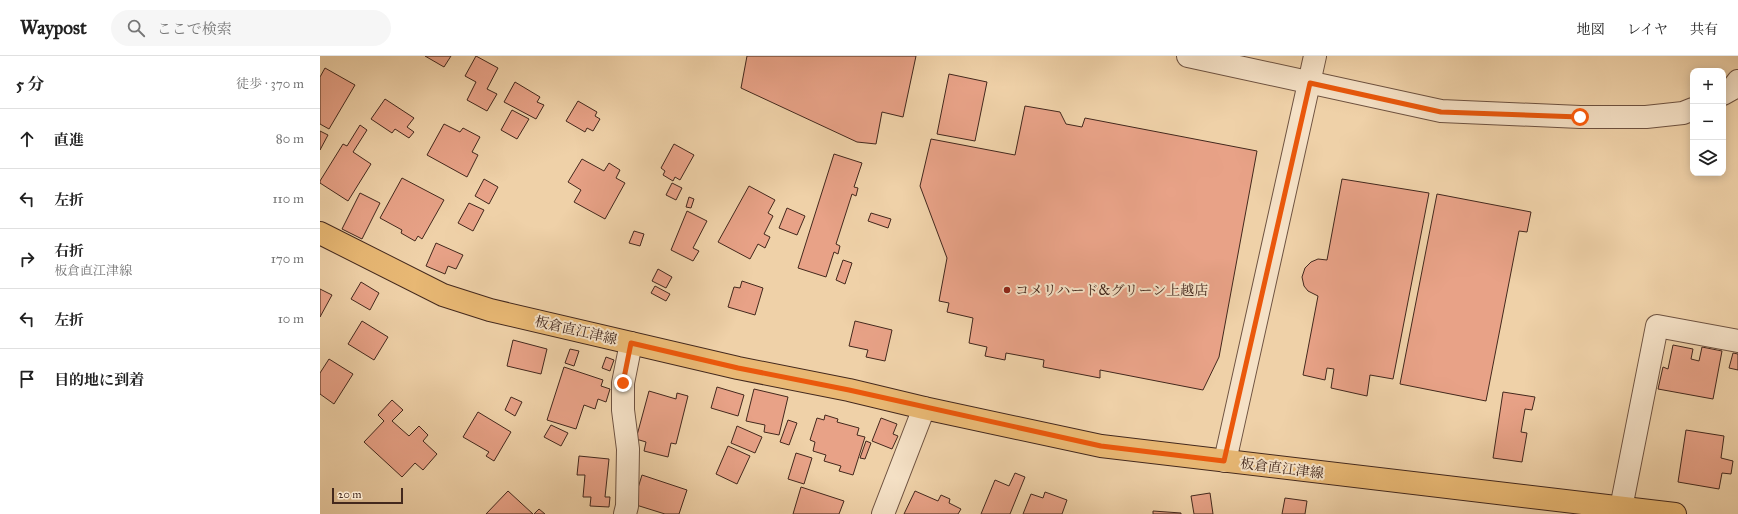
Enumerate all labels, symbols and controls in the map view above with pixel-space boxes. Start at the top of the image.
search box [111,10,391,46]
text: Waypost [20,16,87,39]
icon: search [125,17,147,39]
text: ここで検索 [157,20,232,38]
text: 地図 [1577,21,1605,38]
text: レイヤ [1627,21,1668,38]
text: 共有 [1690,21,1718,38]
map controls [1690,68,1726,176]
button: + [1690,68,1726,104]
text: 5 分 [16,74,45,95]
text: 徒歩 · 370 m [236,76,304,92]
button: − [1690,104,1726,140]
route start [1571,108,1589,126]
icon: ahead [16,128,38,150]
text: 直進 [54,131,84,149]
text: 80 m [276,131,304,147]
button: layers [1690,140,1726,176]
icon: left [16,188,38,210]
text: 左折 [54,191,84,209]
text: 110 m [272,191,304,207]
text: 右折 [54,242,84,260]
icon: right [16,248,38,270]
text: 170 m [271,251,304,267]
text: 板倉直江津線 [54,263,132,279]
place label: コメリハード&グリーン上越店 [1015,282,1208,299]
marker: コメリハード&グリーン上越店 [1002,285,1012,295]
icon: left [16,308,38,330]
text: 左折 [54,311,84,329]
text: 10 m [278,311,304,327]
street label: 板倉直江津線 [533,313,619,348]
icon: arrive [16,368,38,390]
text: 目的地に到着 [54,371,144,389]
route end [614,374,632,392]
street label: 板倉直江津線 [1239,455,1325,482]
scale bar [332,486,403,505]
text: 20 m [338,488,361,501]

